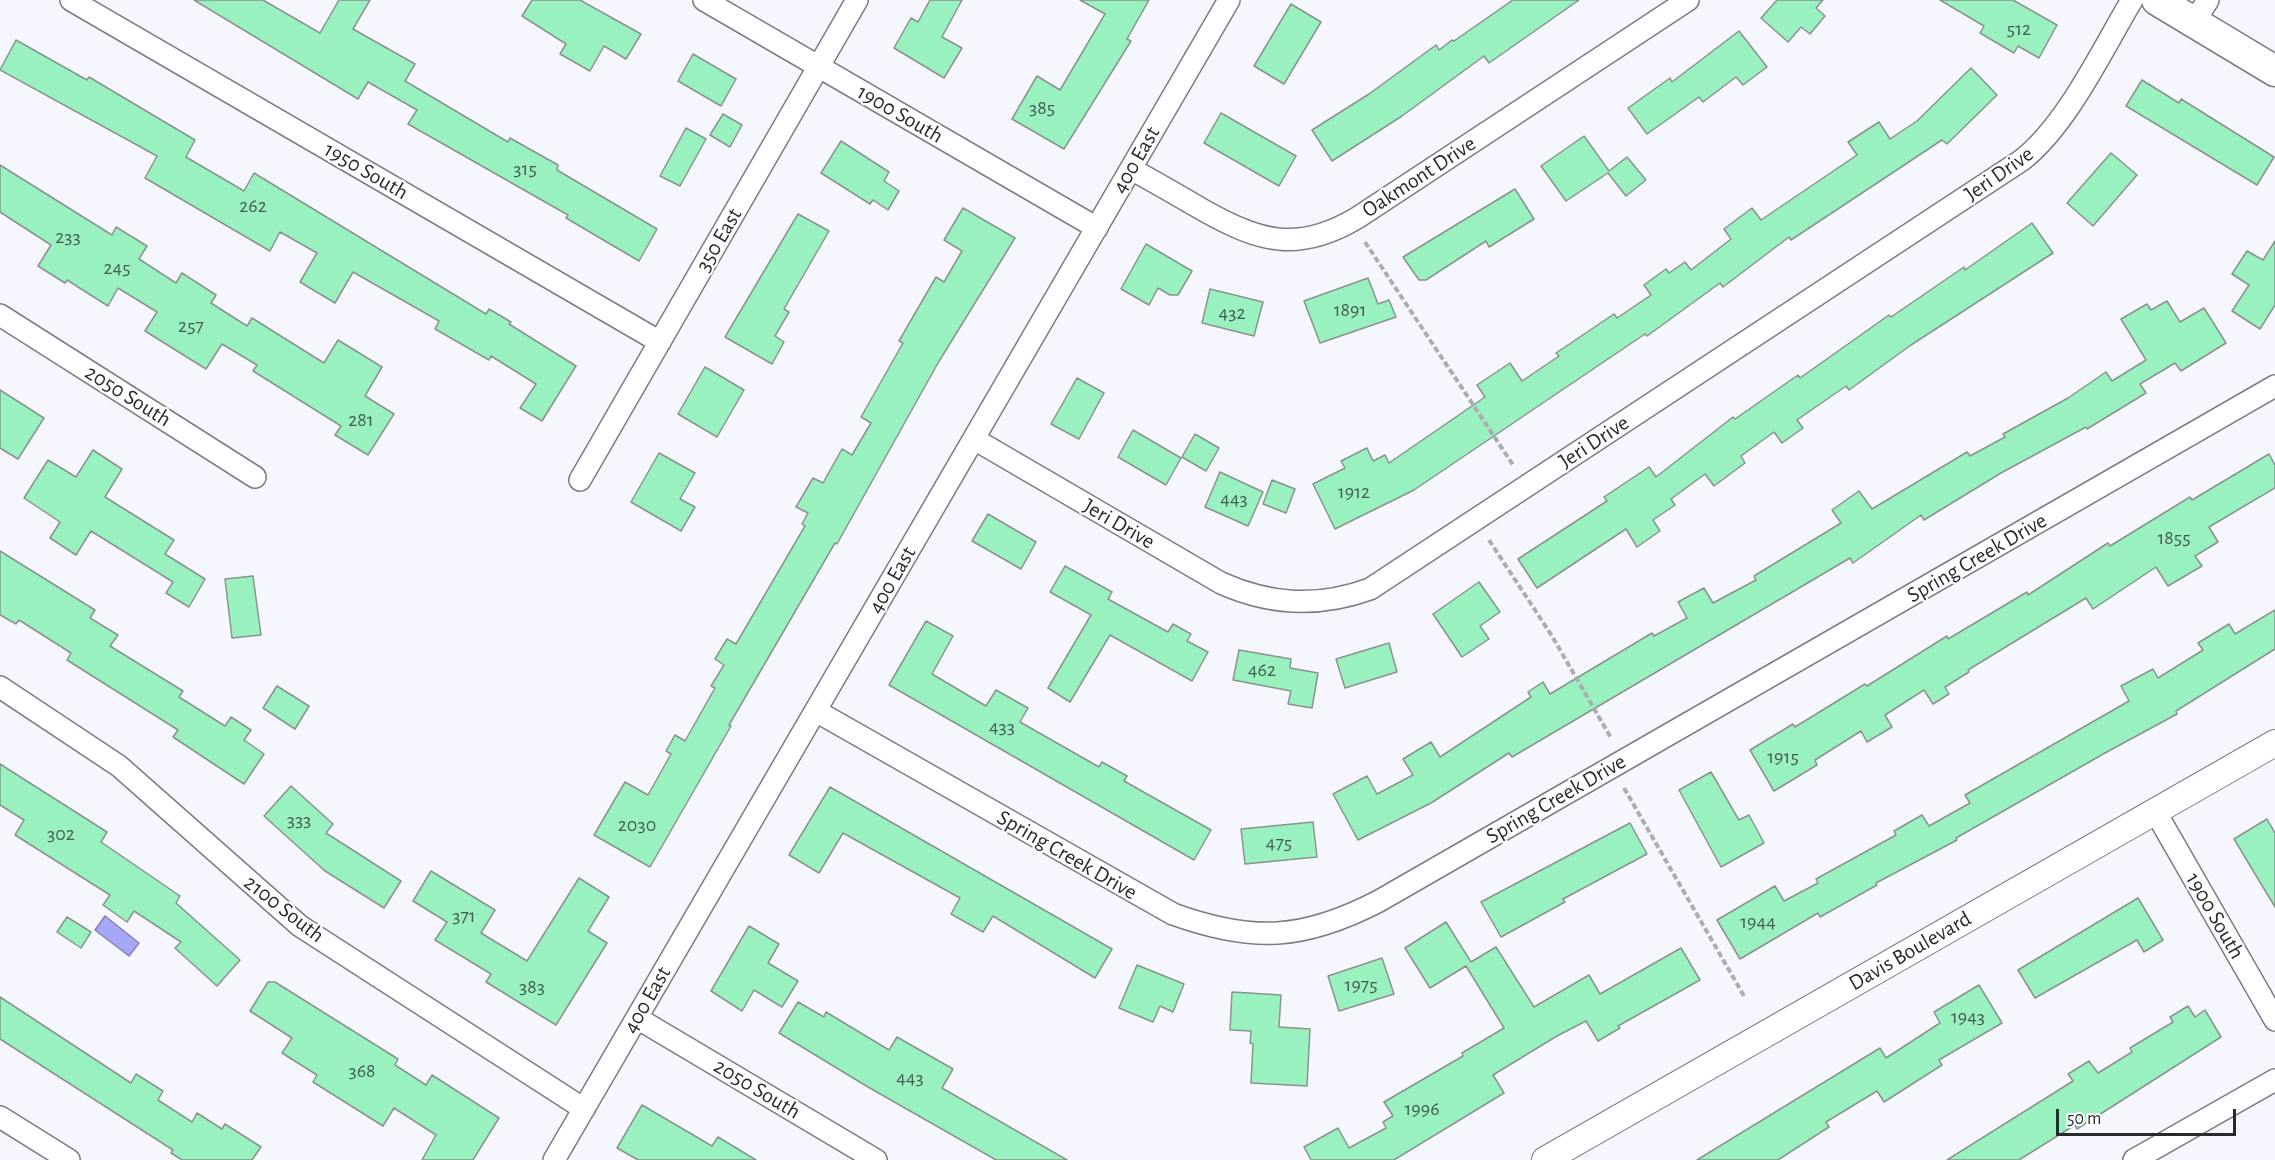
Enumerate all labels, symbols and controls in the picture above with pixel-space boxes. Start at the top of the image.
house number: 512 [2007,17,2031,41]
street label: 1900 South [852,79,948,149]
house number: 385 [1029,96,1055,120]
street label: 400 East [1106,122,1166,198]
street label: Oakmont Drive [1357,130,1481,224]
street label: 1950 South [319,136,413,206]
street label: Jeri Drive [1959,141,2039,207]
house number: 315 [513,157,537,181]
house number: 262 [239,194,267,218]
street label: 350 East [690,204,748,276]
house number: 233 [55,225,81,249]
house number: 245 [103,256,131,280]
house number: 1891 [1334,298,1366,322]
house number: 432 [1219,301,1245,325]
house number: 257 [178,314,204,338]
street label: 2050 South [80,359,176,433]
house number: 281 [348,408,374,432]
street label: Jeri Drive [1554,410,1634,474]
house number: 1912 [1338,480,1370,504]
house number: 443 [1220,487,1248,511]
street label: Jeri Drive [1078,493,1160,555]
street label: Spring Creek Drive [1902,507,2052,609]
house number: 1855 [2157,526,2191,550]
street label: 400 East [862,542,922,618]
house number: 462 [1248,658,1276,682]
house number: 433 [989,715,1015,739]
house number: 1915 [1767,745,1799,769]
street label: Spring Creek Drive [1481,748,1631,850]
street label: Spring Creek Drive [992,804,1142,906]
house number: 333 [287,808,311,832]
house number: 2030 [618,813,656,837]
house number: 302 [47,822,75,846]
house number: 475 [1266,831,1292,855]
street label: 1900 South [2180,868,2250,964]
street label: 2100 South [238,869,330,949]
house number: 371 [452,904,476,928]
street label: Davis Boulevard [1844,905,1976,997]
house number: 1944 [1740,910,1776,934]
street label: 400 East [617,962,677,1038]
house number: 1975 [1345,973,1377,997]
house number: 383 [519,975,545,999]
house number: 1943 [1951,1005,1985,1029]
street label: 2050 South [709,1053,805,1125]
house number: 368 [348,1059,376,1083]
house number: 443 [896,1066,924,1090]
house number: 1996 [1404,1097,1440,1121]
scale bar [2059,1097,2239,1135]
text: 50 m [2067,1110,2101,1128]

